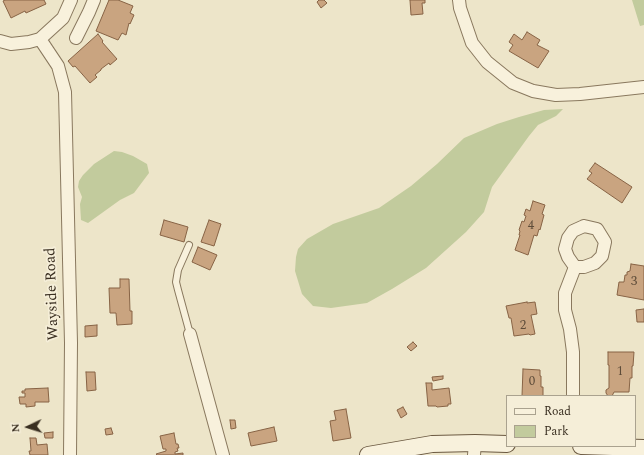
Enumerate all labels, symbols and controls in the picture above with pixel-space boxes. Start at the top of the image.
house number: 4 [528,218,534,234]
street label: Wayside Road [42,247,64,341]
house number: 3 [631,274,637,290]
house number: 2 [520,318,526,334]
house number: 1 [617,364,623,380]
house number: 0 [529,374,535,390]
legend [506,395,636,447]
text: Road [544,402,571,421]
north arrow [8,407,48,447]
text: Park [544,422,569,441]
text: N [7,423,24,433]

